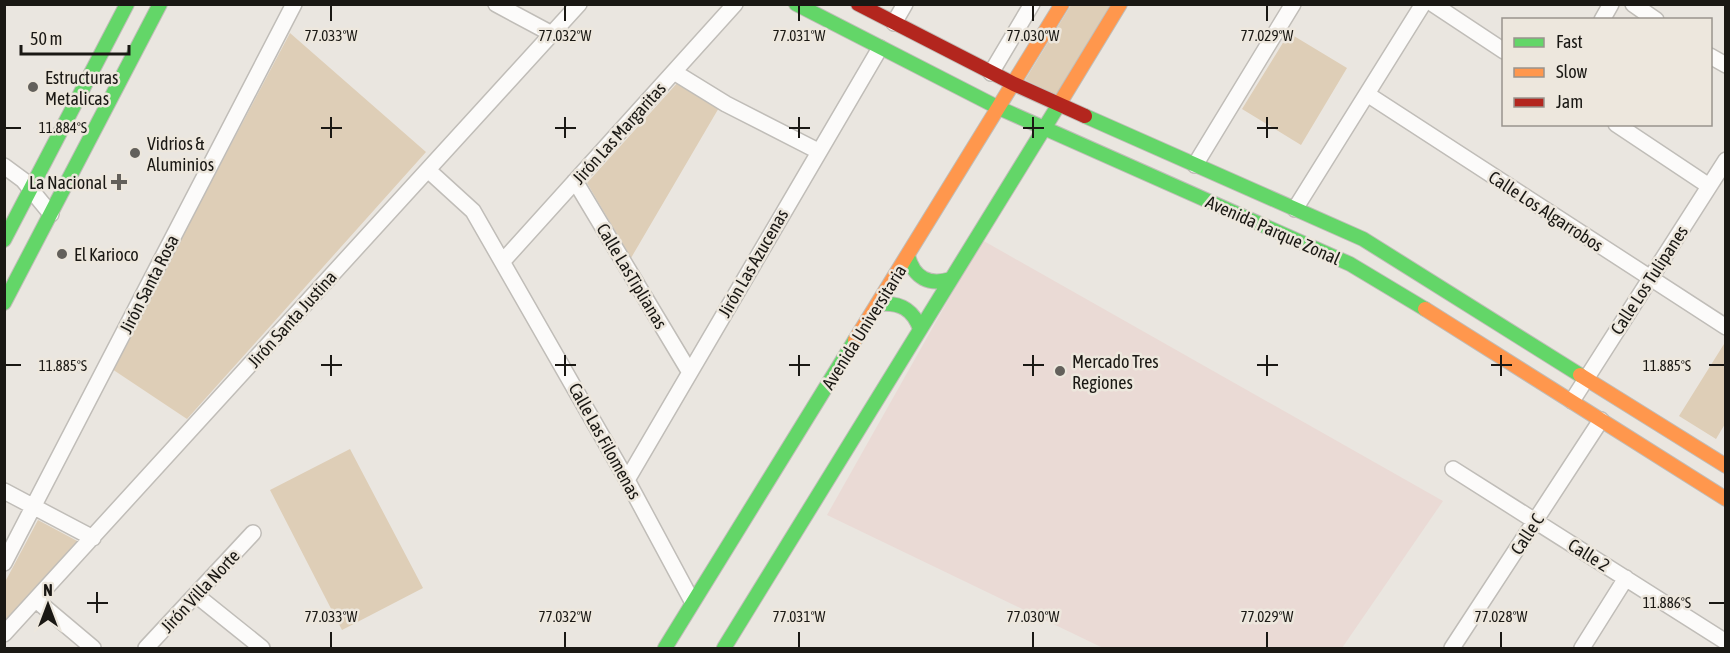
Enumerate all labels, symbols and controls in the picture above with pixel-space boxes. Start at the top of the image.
scale bar [21,18,129,56]
legend [1502,18,1712,126]
text: 77.033°W [305,27,358,44]
text: 77.032°W [539,27,592,44]
text: 77.031°W [773,27,826,44]
text: 77.030°W [1007,27,1060,44]
text: 77.029°W [1241,27,1294,44]
text: 50 m [30,28,62,49]
text: Fast [1556,31,1583,52]
text: Slow [1556,61,1587,82]
place label: Estructuras Metalicas [45,67,118,109]
street label: Jirón Las Margaritas [568,78,670,188]
marker: Estructuras Metalicas [26,80,40,94]
text: Jam [1556,91,1583,112]
text: 11.884°S [39,119,87,136]
place label: Vidrios & Aluminios [147,133,214,175]
marker: Vidrios & Aluminios [128,146,142,160]
street label: Calle Los Algarrobos [1485,166,1607,256]
place label: La Nacional [29,172,107,193]
marker: La Nacional [112,175,126,189]
street label: Avenida Parque Zonal [1203,191,1344,269]
street label: Jirón Las Azucenas [714,205,792,321]
street label: Calle LasTiplianas [592,220,672,332]
street label: Calle Los Tulipanes [1606,222,1692,338]
street label: Jirón Santa Rosa [115,231,183,337]
place label: El Karioco [74,244,139,265]
marker: El Karioco [55,247,69,261]
street label: Avenida Universitaria [817,261,911,393]
street label: Jirón Santa Justina [243,266,341,372]
place label: Mercado Tres Regiones [1072,351,1159,393]
text: 11.885°S [39,357,87,374]
text: 11.885°S [1643,357,1691,374]
marker: Mercado Tres Regiones [1053,364,1067,378]
street label: Calle Las Filomenas [564,379,646,503]
street label: Calle C [1506,510,1548,558]
street label: Calle 2 [1564,534,1614,576]
street label: Jirón Villa Norte [156,545,244,637]
north arrow [18,575,78,635]
text: N [43,581,53,599]
text: 11.886°S [1643,594,1691,611]
text: 77.033°W [305,608,358,625]
text: 77.032°W [539,608,592,625]
text: 77.031°W [773,608,826,625]
text: 77.030°W [1007,608,1060,625]
text: 77.029°W [1241,608,1294,625]
text: 77.028°W [1475,608,1528,625]

